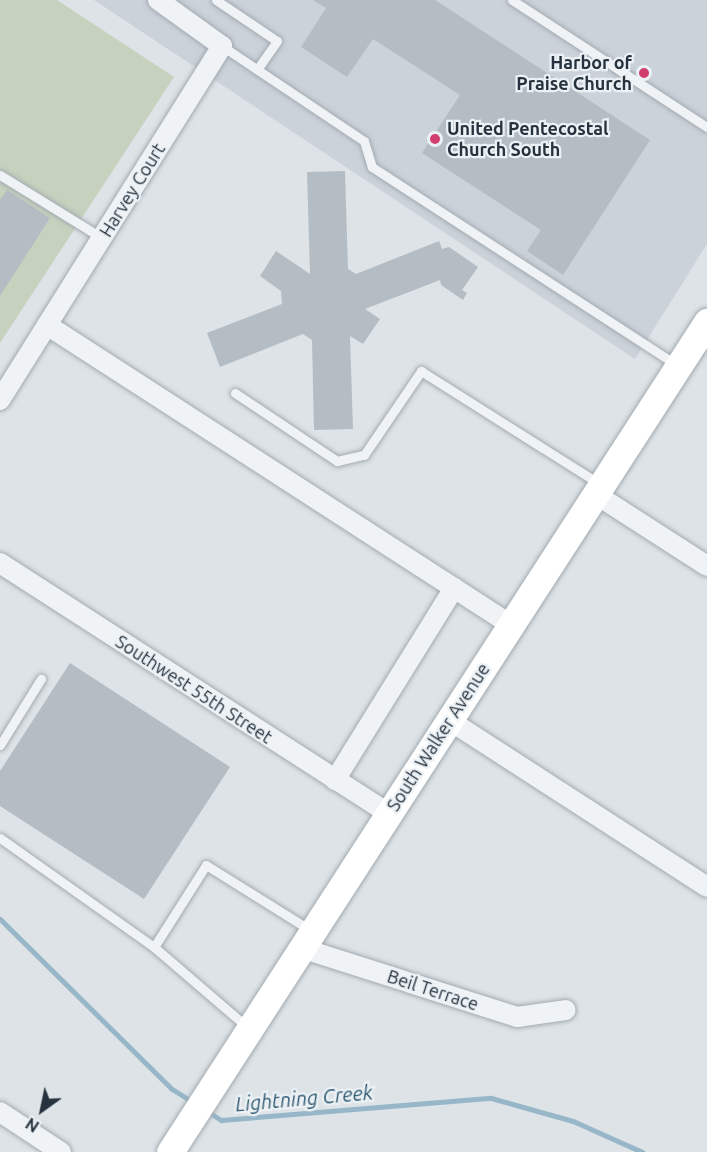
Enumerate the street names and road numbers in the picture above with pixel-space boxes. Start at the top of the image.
street label: Harvey Court [95,139,169,241]
street label: Southwest 55th Street [112,630,276,748]
street label: South Walker Avenue [382,659,494,815]
street label: Beil Terrace [385,965,481,1015]

